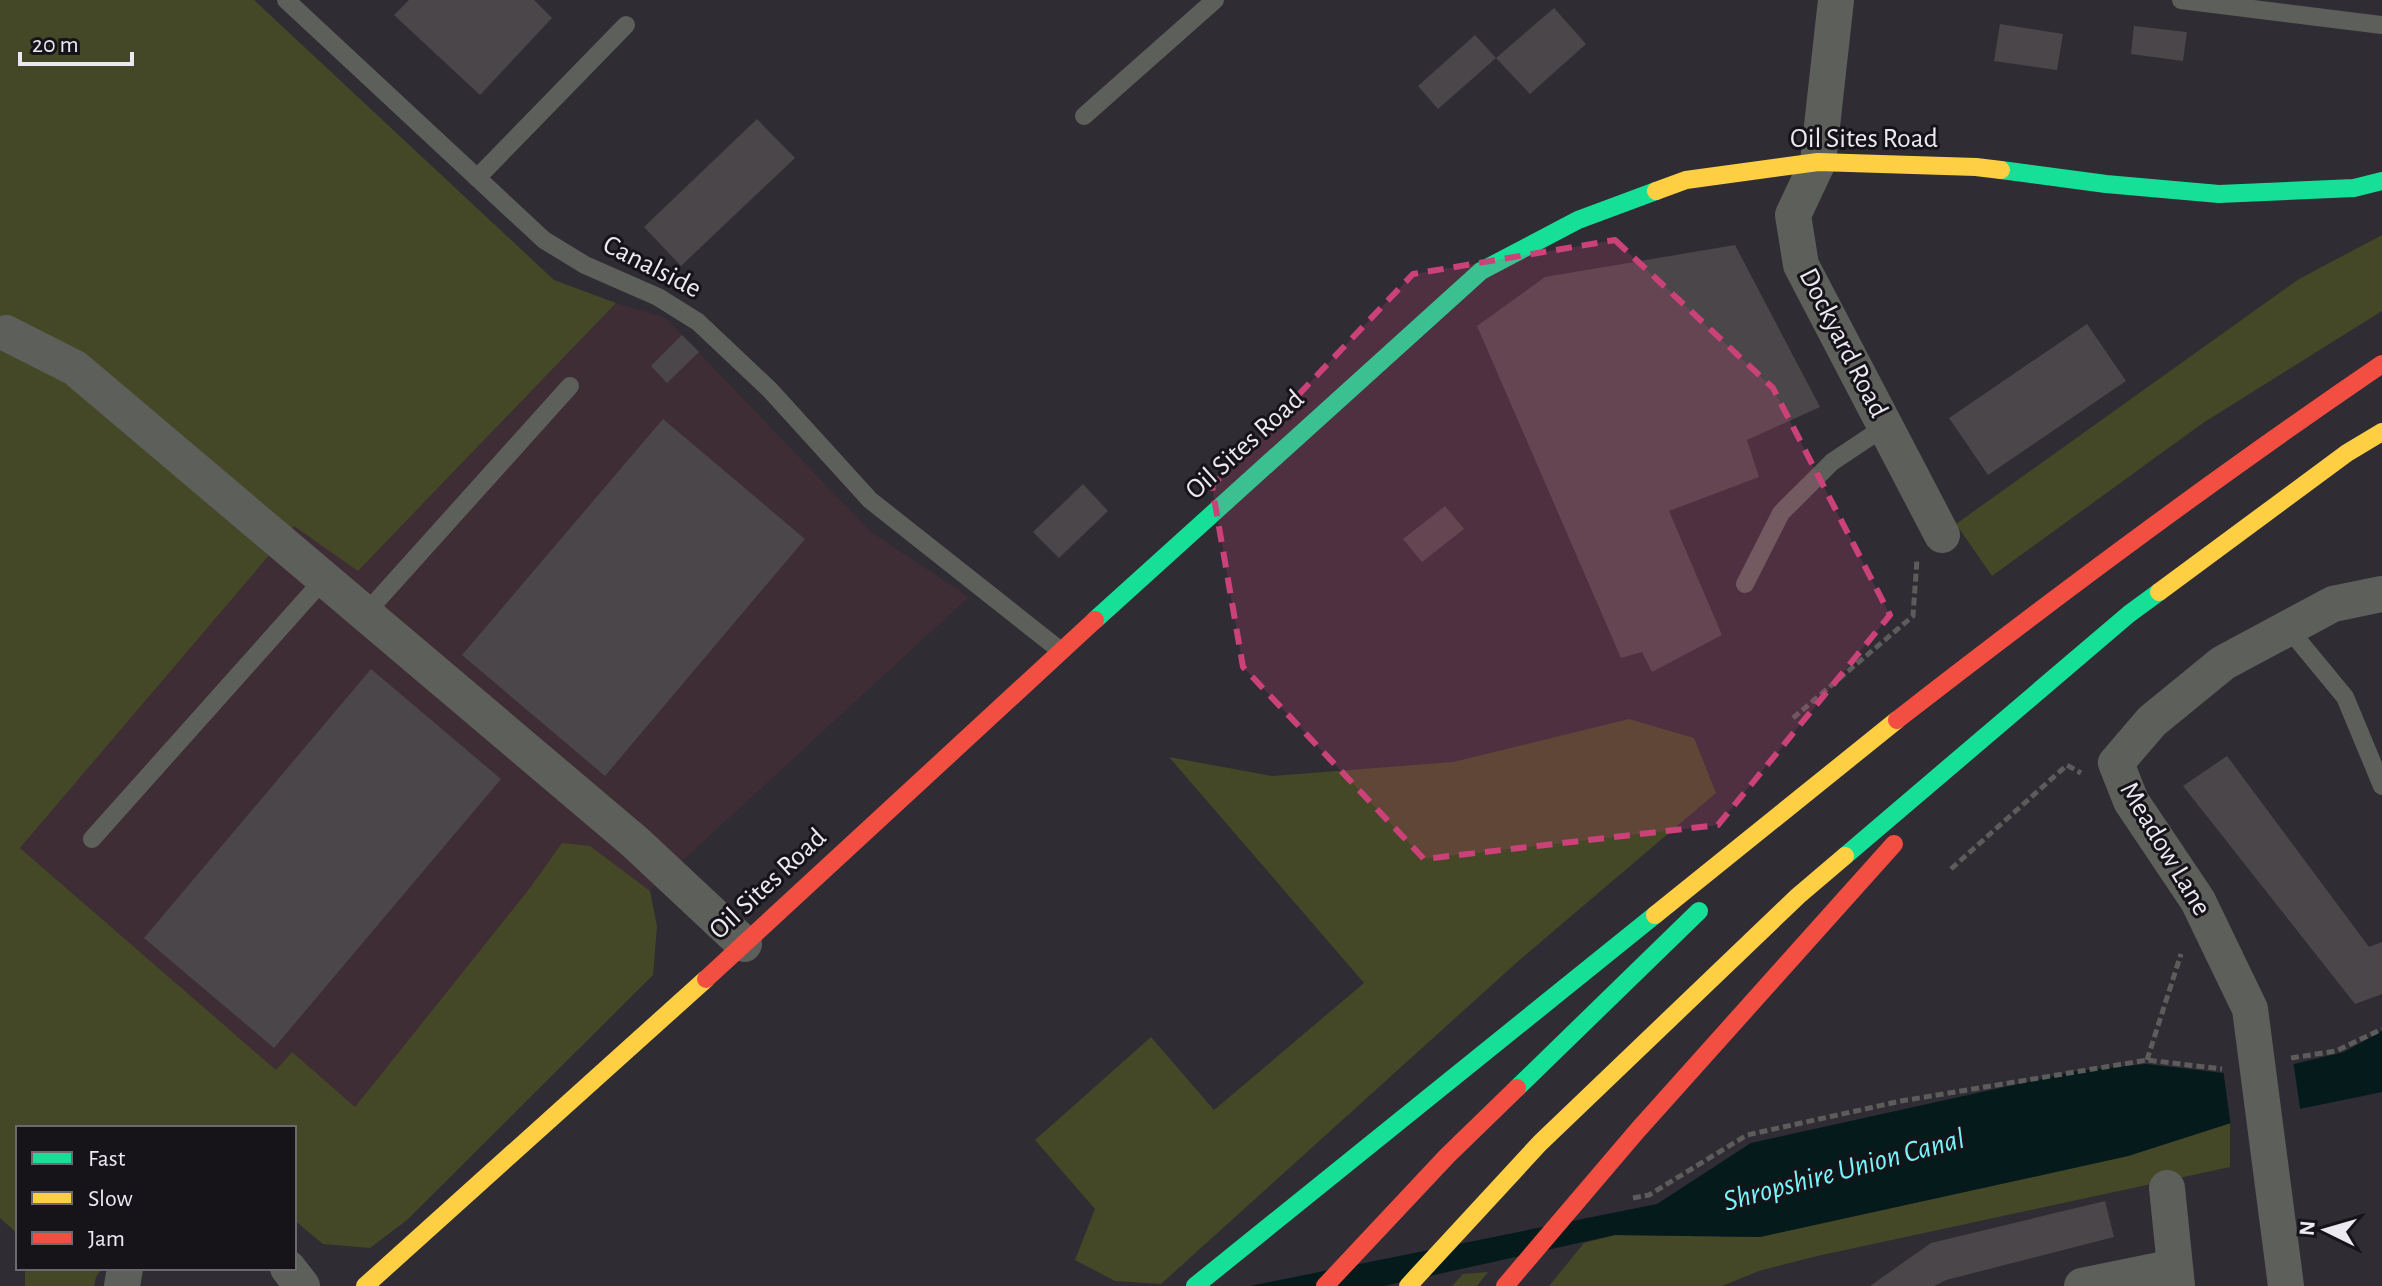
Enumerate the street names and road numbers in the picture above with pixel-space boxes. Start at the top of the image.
street label: Oil Sites Road [1790,125,1938,153]
street label: Canalside [598,230,706,304]
street label: Dockyard Road [1793,264,1893,422]
street label: Oil Sites Road [1181,385,1309,505]
street label: Meadow Lane [2114,777,2216,921]
street label: Oil Sites Road [704,823,832,945]

